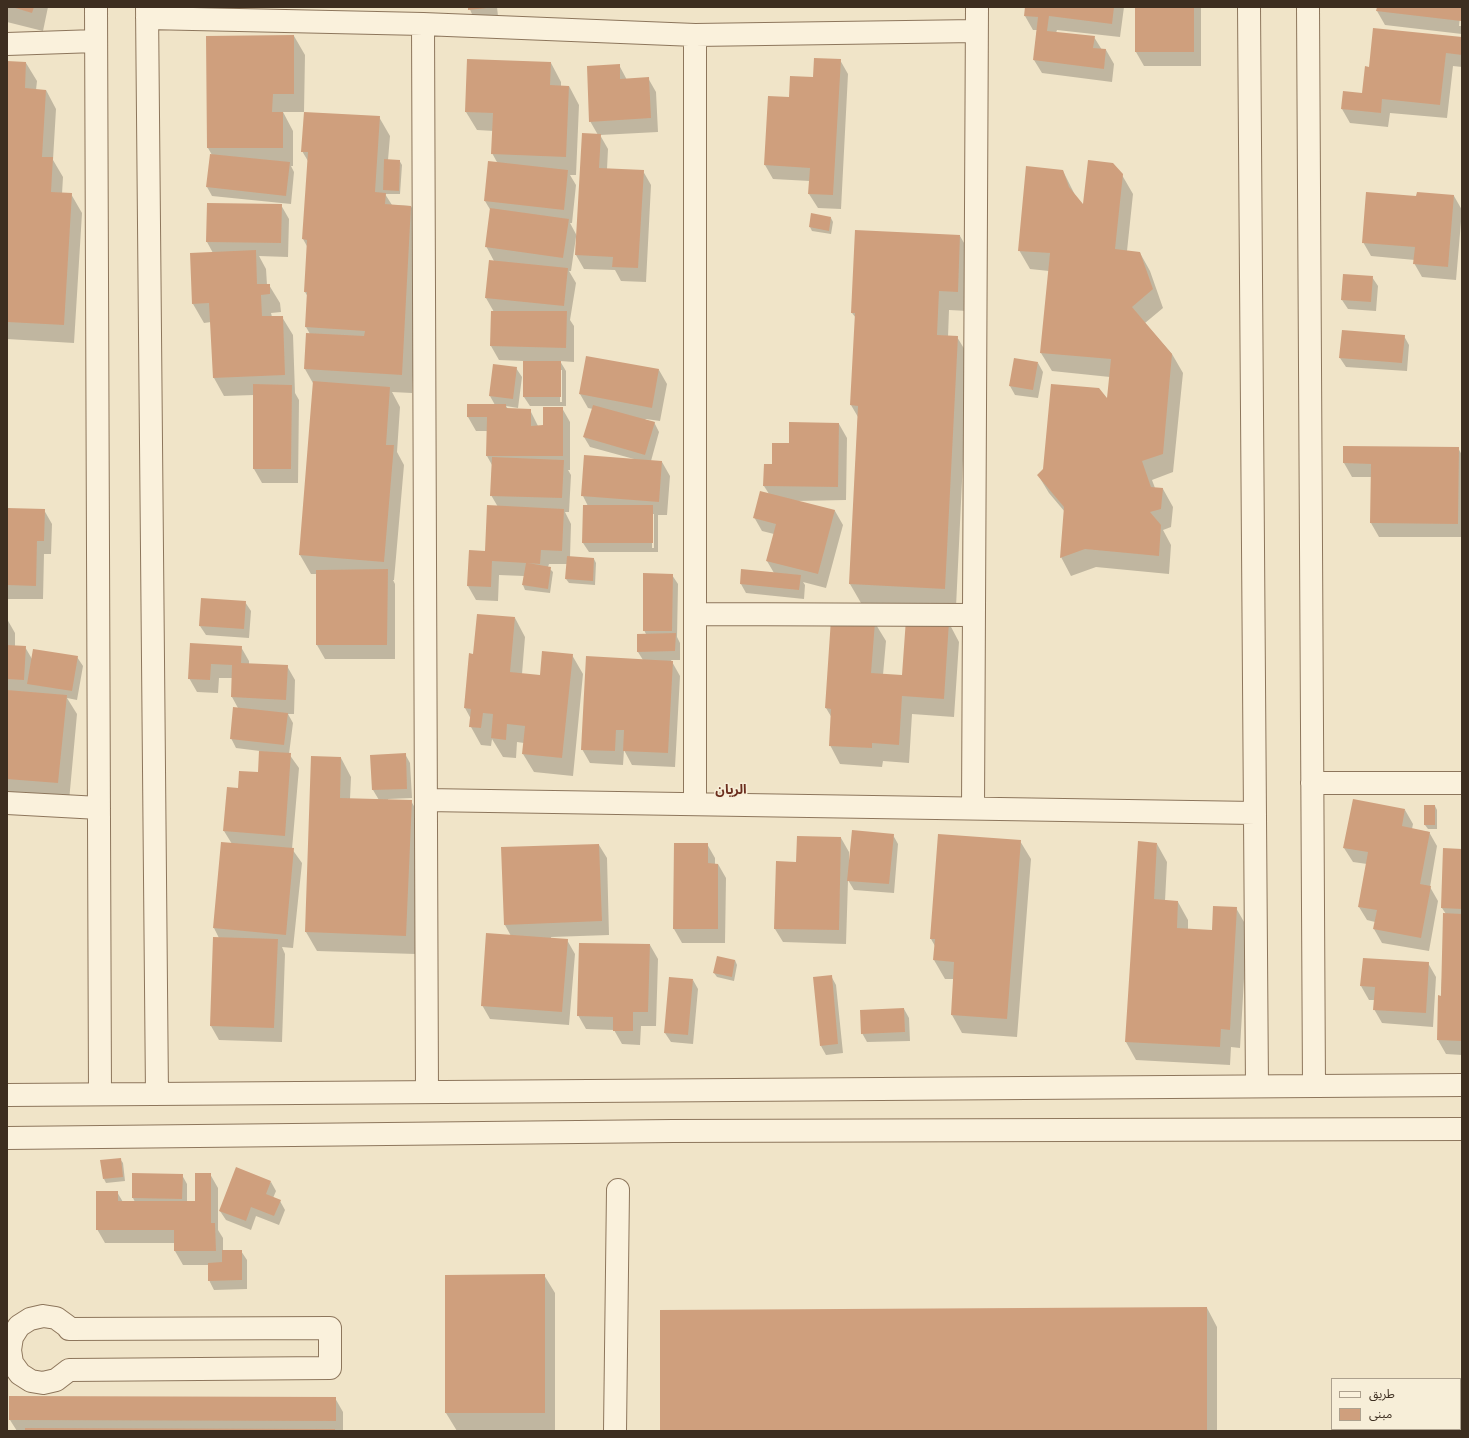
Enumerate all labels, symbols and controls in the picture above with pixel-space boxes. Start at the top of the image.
district label: الريان [715,782,747,798]
legend [1331,1378,1461,1430]
text: طريق [1369,1385,1395,1401]
text: مبنى [1369,1405,1392,1421]

